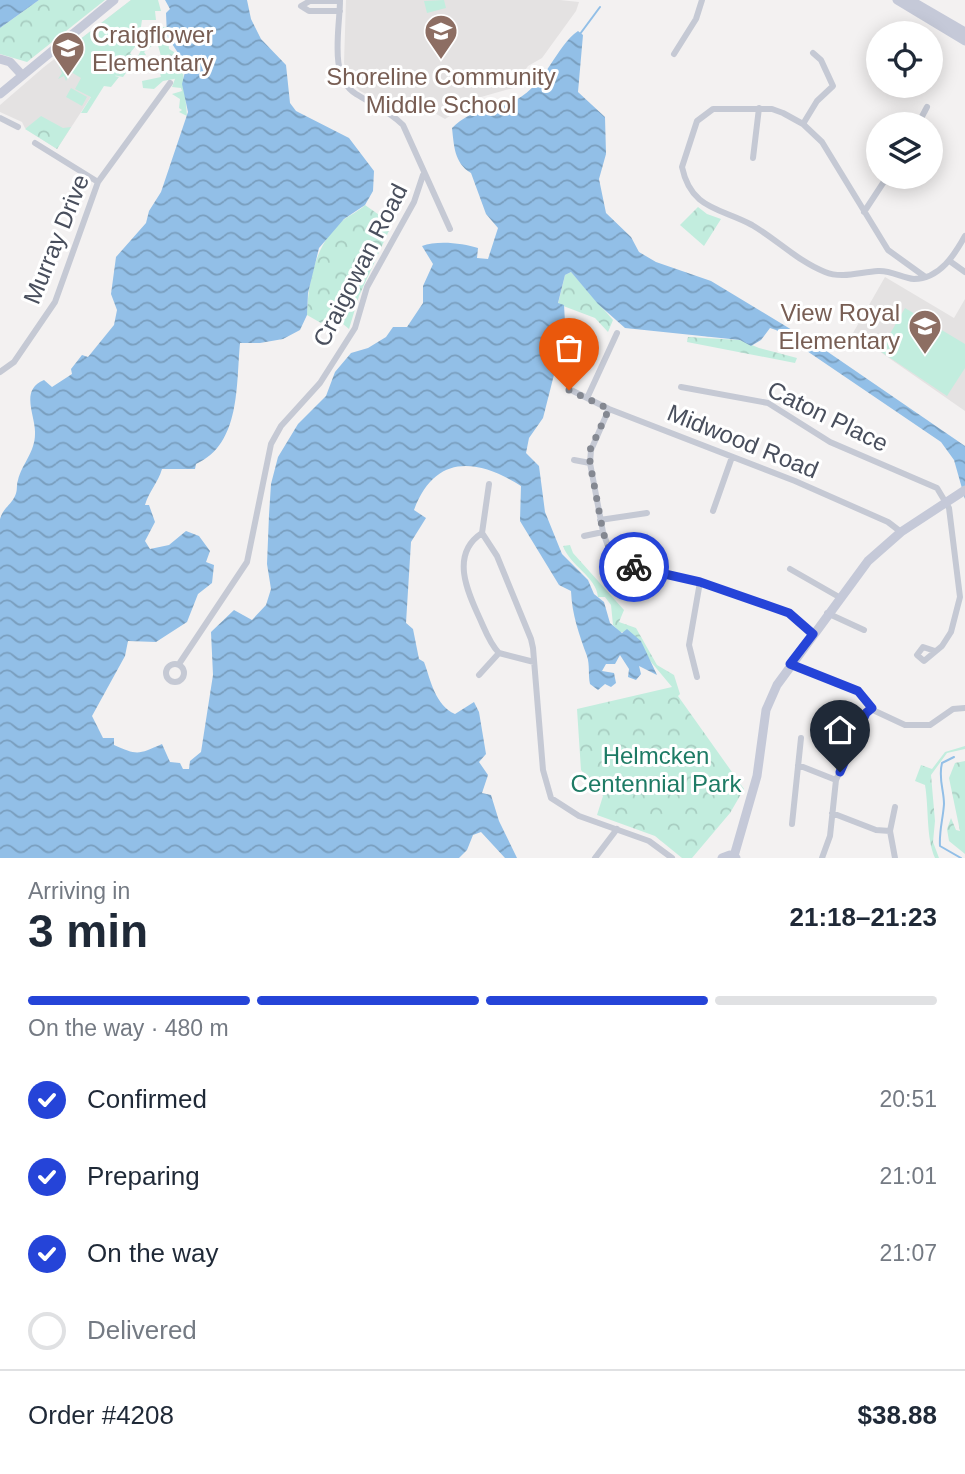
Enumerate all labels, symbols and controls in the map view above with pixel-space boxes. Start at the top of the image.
school or university icon: Shoreline Community Middle School [422,12,460,61]
place label: Craigflower Elementary [92,21,213,76]
map controls [866,21,943,189]
button: locate [866,21,943,98]
school or university icon: Craigflower Elementary [49,29,87,78]
place label: Shoreline Community Middle School [326,63,556,118]
button: layers [866,112,943,189]
street label: Murray Drive [18,170,94,308]
street label: Craigowan Road [307,179,413,351]
place label: View Royal Elementary [779,299,900,354]
school or university icon: View Royal Elementary [906,307,944,356]
pin [539,318,599,390]
icon: bag [550,329,588,367]
street label: Caton Place [763,375,893,457]
street label: Midwood Road [664,398,822,484]
courier [599,532,669,602]
icon: bike [615,548,653,586]
pin [810,700,870,772]
icon: home [821,711,859,749]
park label: Helmcken Centennial Park [571,742,742,797]
text: Arriving in [28,878,130,904]
text: 21:18–21:23 [790,902,937,932]
text: 3 min [28,905,148,957]
text: On the way · 480 m [28,1015,229,1041]
icon: check [28,1081,66,1119]
text: Confirmed [87,1084,207,1114]
text: 20:51 [879,1086,937,1112]
icon: check [28,1158,66,1196]
text: Preparing [87,1161,200,1191]
text: 21:01 [879,1163,937,1189]
icon: check [28,1235,66,1273]
text: On the way [87,1238,219,1268]
text: 21:07 [879,1240,937,1266]
text: Delivered [87,1315,197,1345]
text: Order #4208 [28,1400,174,1430]
text: $38.88 [857,1400,937,1430]

